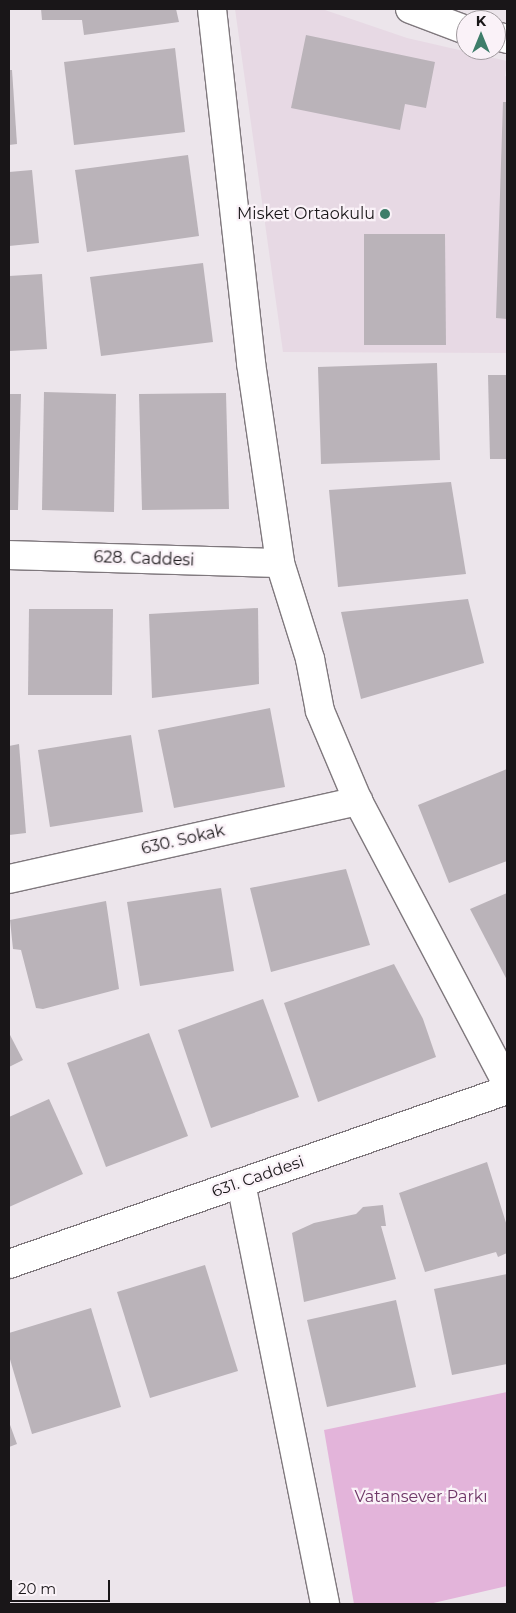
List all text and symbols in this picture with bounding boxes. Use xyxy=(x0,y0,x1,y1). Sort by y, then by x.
north arrow xyxy=(456,10,506,60)
text: K xyxy=(476,12,486,30)
place label: Misket Ortaokulu xyxy=(237,204,375,224)
marker: Misket Ortaokulu xyxy=(379,208,391,220)
street label: 628. Caddesi xyxy=(93,548,195,570)
street label: 630. Sokak xyxy=(139,821,227,859)
street label: 631. Caddesi xyxy=(209,1152,307,1202)
park label: Vatansever Parkı xyxy=(355,1487,487,1507)
scale bar xyxy=(12,1570,112,1602)
text: 20 m xyxy=(18,1579,56,1598)

